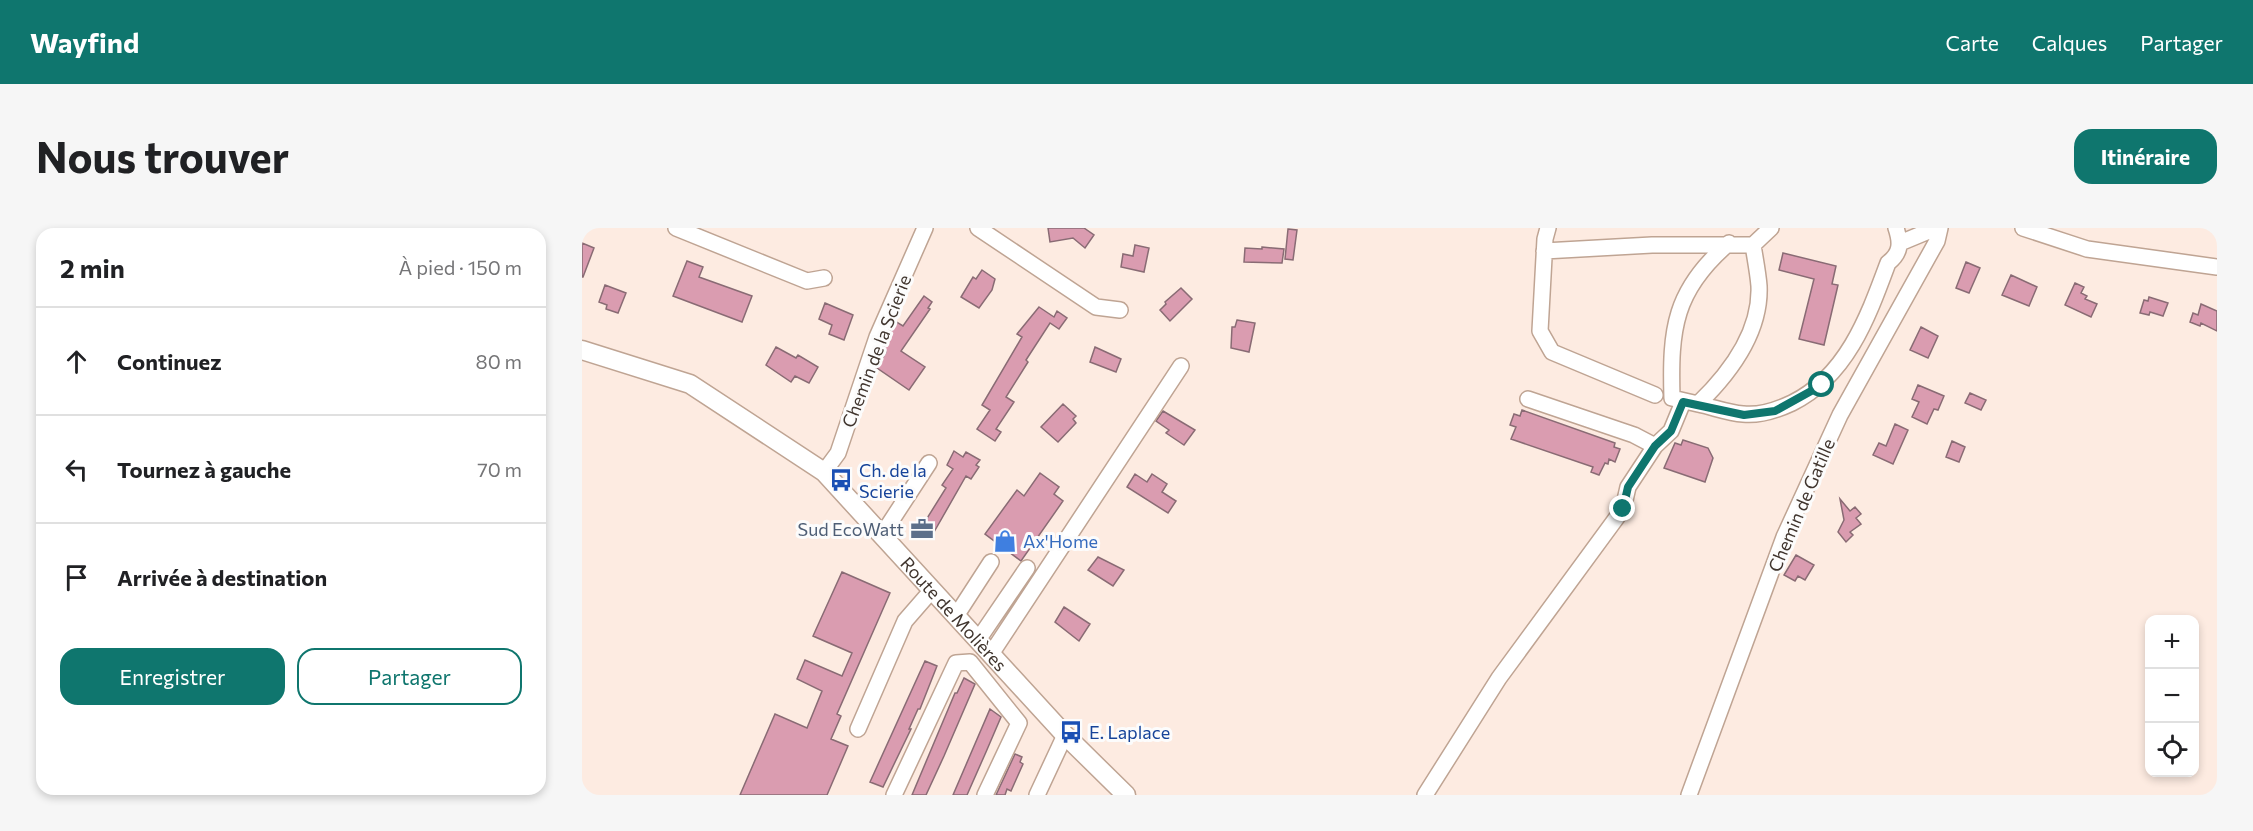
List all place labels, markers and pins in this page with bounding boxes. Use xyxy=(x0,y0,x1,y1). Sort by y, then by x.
place label: Ch. de la Scierie xyxy=(859,459,927,502)
bus stop icon: Ch. de la Scierie xyxy=(828,467,854,493)
office icon: Sud EcoWatt xyxy=(909,516,935,542)
place label: Sud EcoWatt xyxy=(798,518,904,540)
shop icon: Ax'Home xyxy=(992,528,1018,554)
place label: Ax'Home xyxy=(1023,530,1098,552)
bus stop icon: E. Laplace xyxy=(1058,719,1084,745)
place label: E. Laplace xyxy=(1089,721,1170,743)

